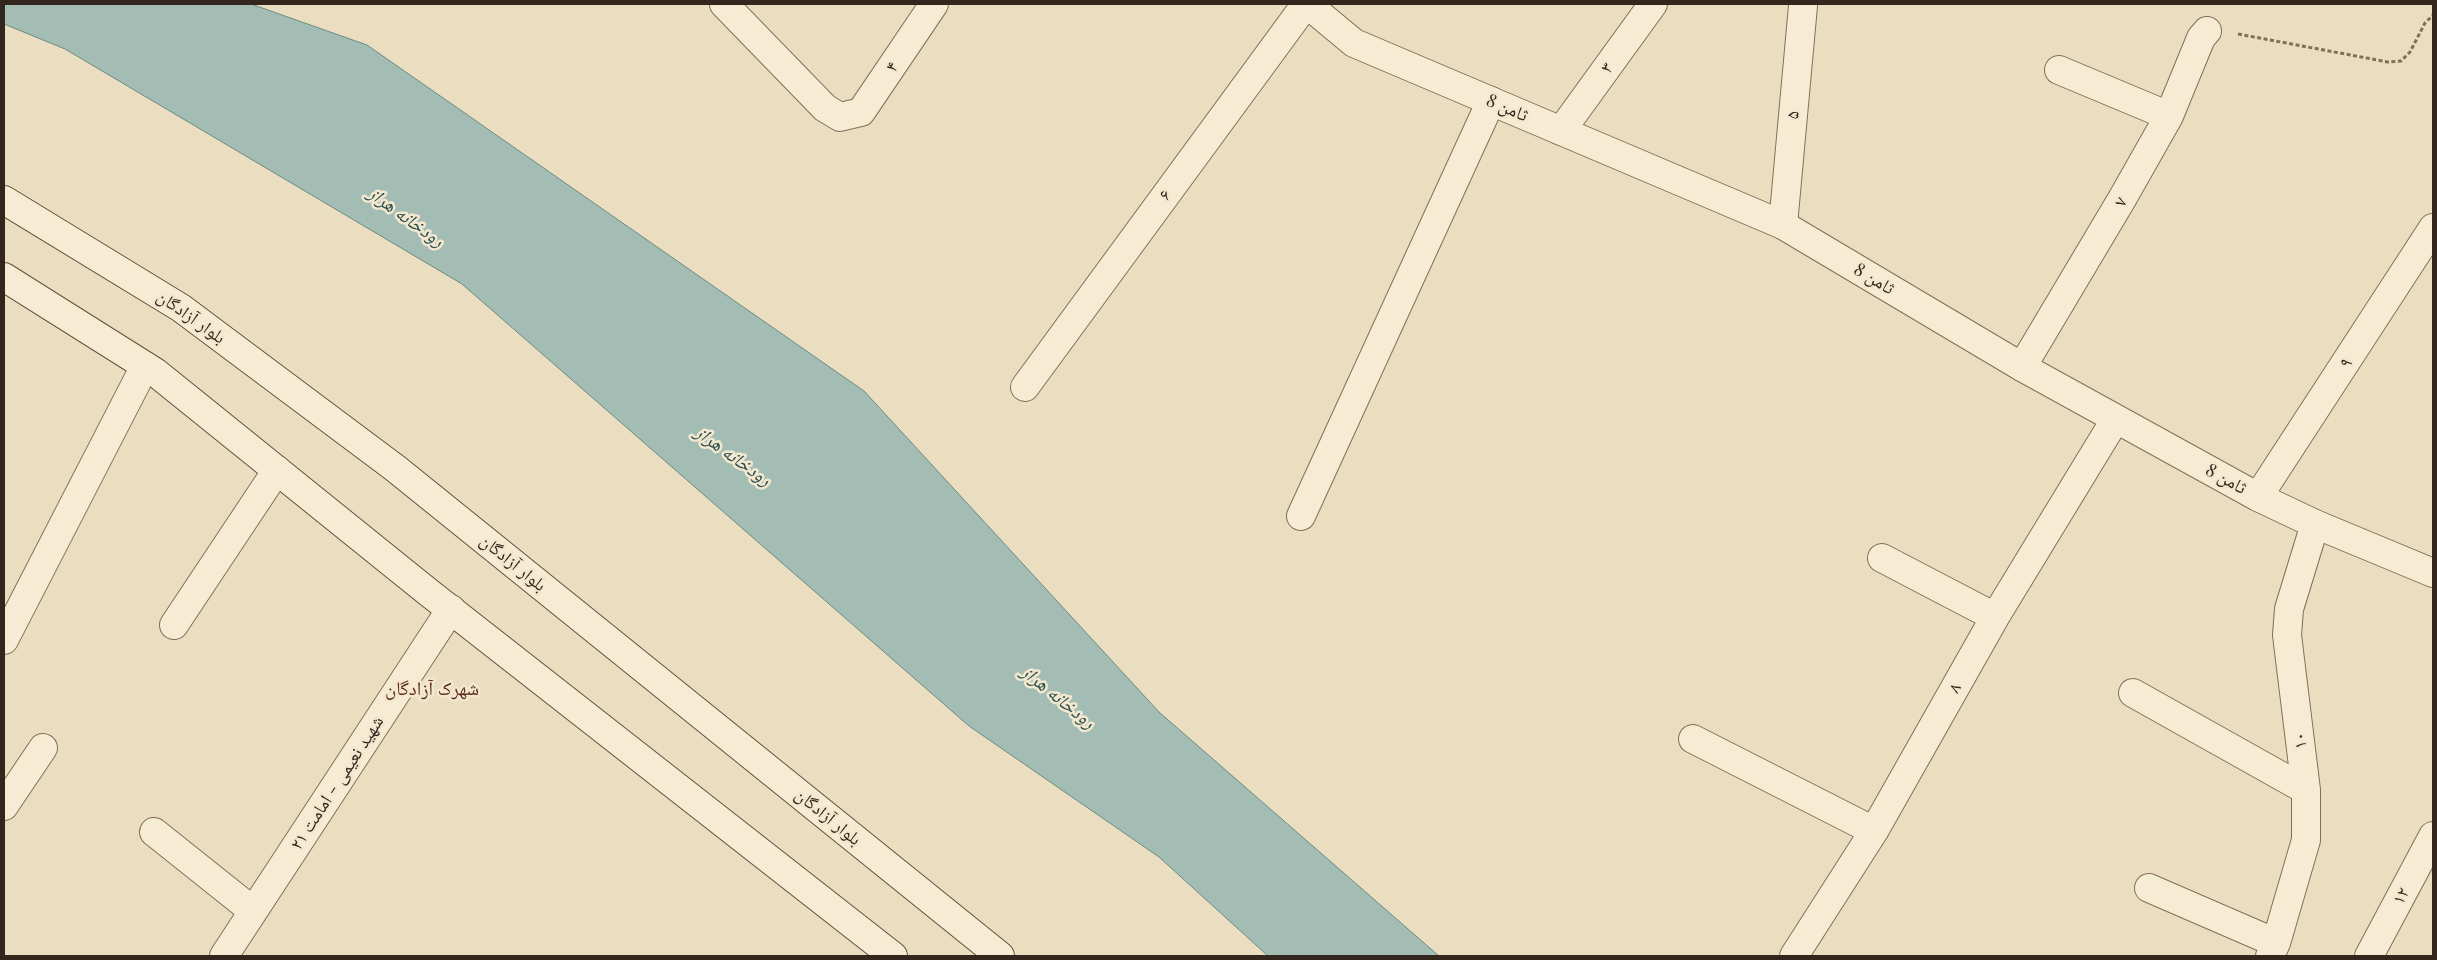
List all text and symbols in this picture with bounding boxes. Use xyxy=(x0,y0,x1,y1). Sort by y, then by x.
street label: ۴ xyxy=(881,58,903,76)
street label: ۳ xyxy=(1596,58,1618,78)
street label: ثامن 8 xyxy=(1483,90,1531,126)
street label: ۵ xyxy=(1782,110,1804,120)
water label: رودخانه هراز xyxy=(363,182,449,252)
street label: ۶ xyxy=(1154,185,1176,205)
street label: ۷ xyxy=(2110,193,2132,211)
street label: ثامن 8 xyxy=(1850,259,1898,299)
street label: بلوار آزادگان xyxy=(152,285,230,349)
street label: ۹ xyxy=(2335,354,2357,372)
water label: رودخانه هراز xyxy=(690,421,776,491)
street label: ثامن 8 xyxy=(2202,459,2250,499)
street label: بلوار آزادگان xyxy=(475,530,551,596)
water label: رودخانه هراز xyxy=(1016,660,1100,734)
district label: شهرک آزادگان xyxy=(385,678,479,700)
street label: ۸ xyxy=(1944,679,1966,697)
street label: شهید نعیمی - امامت ۲۱ xyxy=(286,712,388,854)
street label: ۱۰ xyxy=(2288,732,2312,750)
street label: بلوار آزادگان xyxy=(790,784,866,850)
street label: ۱۲ xyxy=(2388,884,2414,908)

